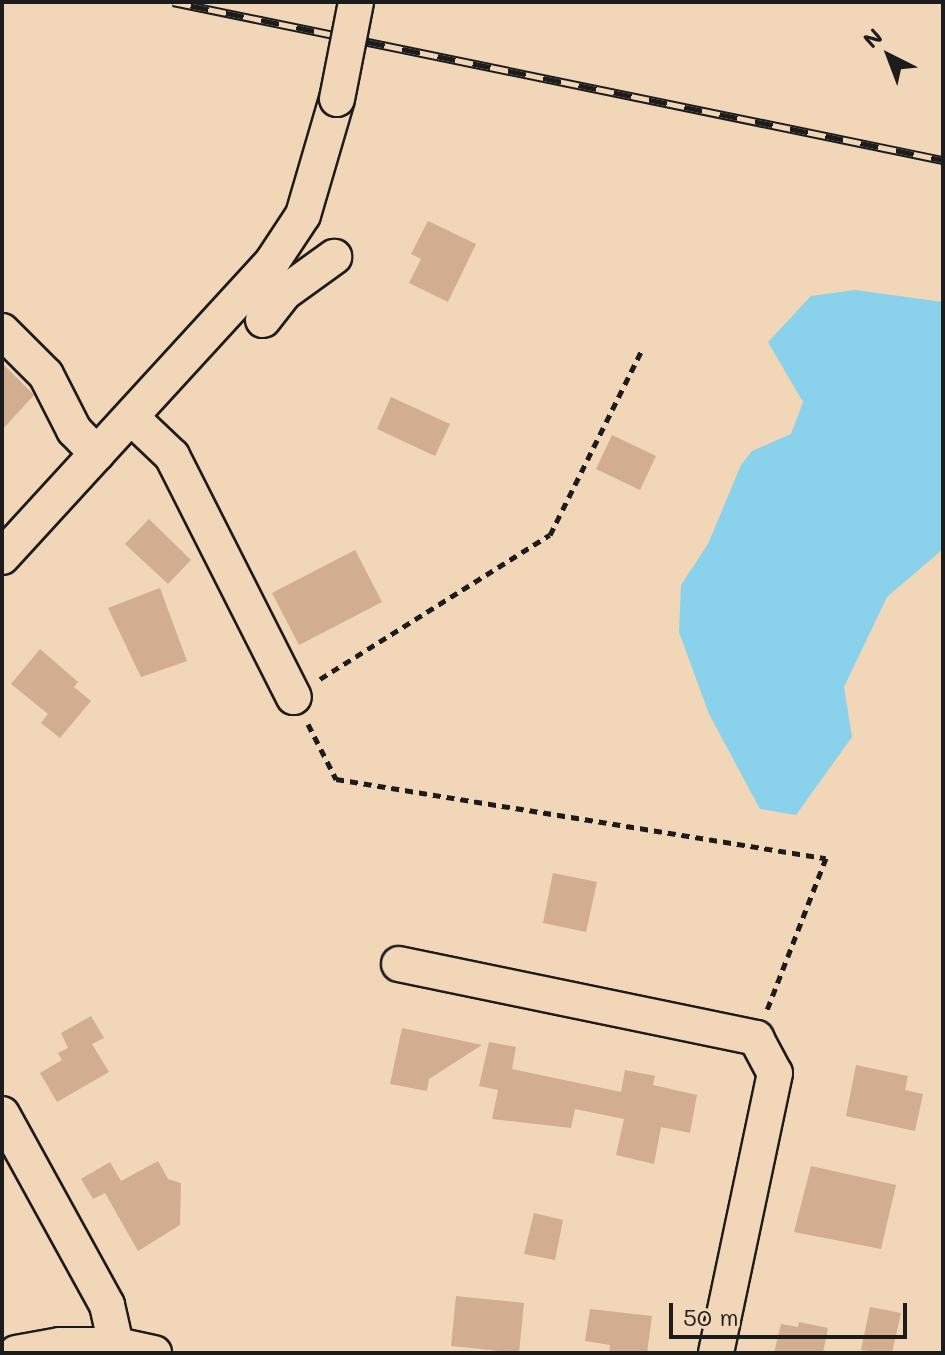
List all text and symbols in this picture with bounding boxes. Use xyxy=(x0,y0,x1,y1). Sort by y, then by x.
north arrow xyxy=(849,16,929,96)
text: N xyxy=(857,21,889,54)
scale bar xyxy=(673,1287,911,1337)
text: 50 m xyxy=(683,1301,739,1332)

